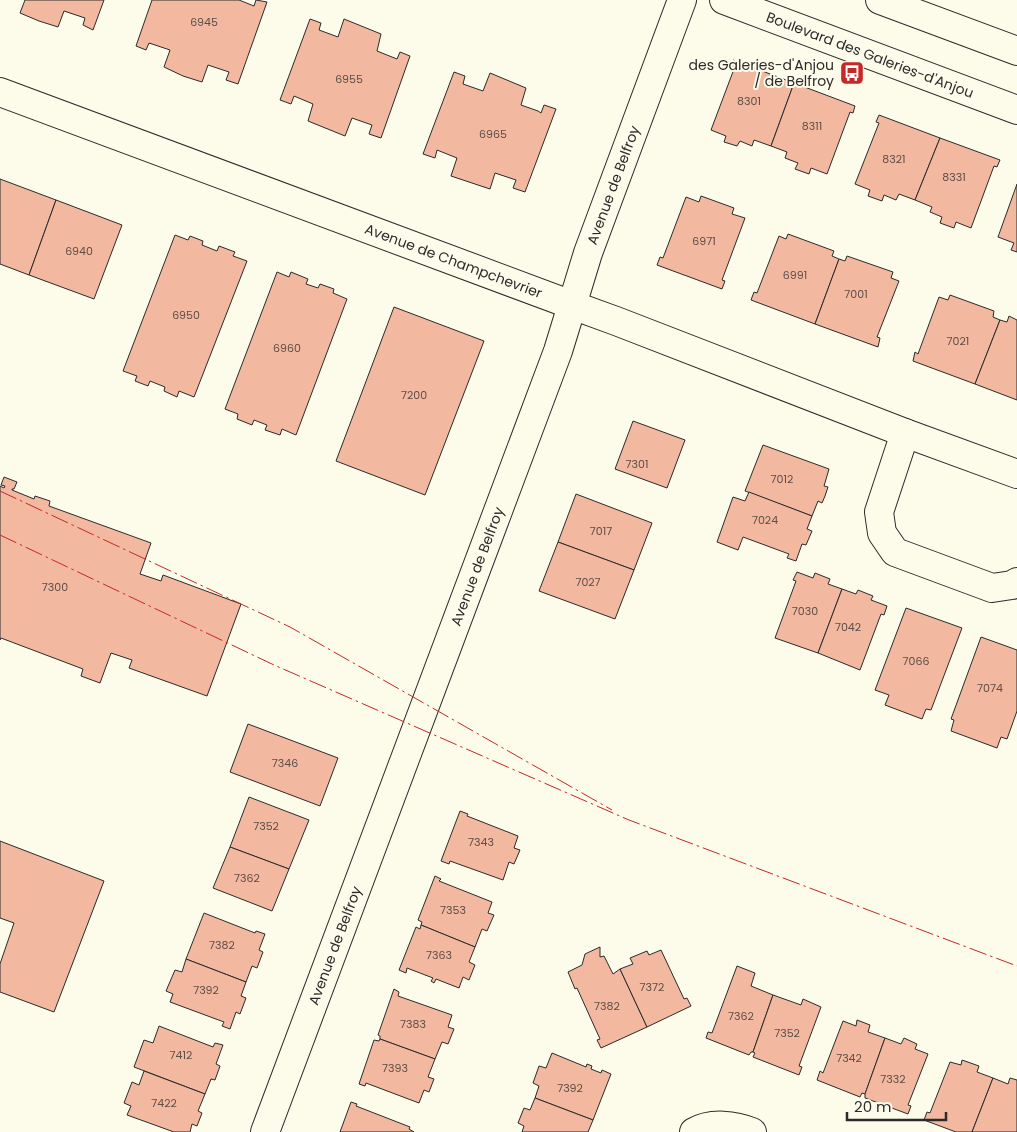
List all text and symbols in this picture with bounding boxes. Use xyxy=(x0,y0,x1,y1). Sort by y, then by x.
street label: Boulevard des Galeries-d'Anjou xyxy=(763,7,977,103)
house number: 6945 xyxy=(190,14,218,30)
place label: des Galeries-d'Anjou / de Belfroy xyxy=(688,55,834,91)
bus stop icon: des Galeries-d'Anjou / de Belfroy xyxy=(839,60,865,86)
house number: 6955 xyxy=(335,71,363,87)
house number: 8301 xyxy=(737,93,761,109)
house number: 8311 xyxy=(802,118,822,134)
street label: Avenue de Belfroy xyxy=(582,123,645,248)
house number: 6965 xyxy=(479,126,507,142)
house number: 8321 xyxy=(882,151,906,167)
house number: 8331 xyxy=(942,169,966,185)
street label: Avenue de Champchevrier xyxy=(362,219,545,303)
house number: 6971 xyxy=(692,233,716,249)
house number: 6940 xyxy=(65,243,93,259)
house number: 6991 xyxy=(783,267,807,283)
house number: 7001 xyxy=(844,286,868,302)
house number: 6950 xyxy=(172,307,200,323)
house number: 7021 xyxy=(947,333,969,349)
house number: 6960 xyxy=(273,340,301,356)
house number: 7200 xyxy=(401,387,427,403)
house number: 7301 xyxy=(626,456,648,472)
house number: 7012 xyxy=(771,471,793,487)
street label: Avenue de Belfroy xyxy=(446,504,509,629)
house number: 7024 xyxy=(752,512,778,528)
house number: 7017 xyxy=(590,523,612,539)
house number: 7027 xyxy=(575,574,601,590)
house number: 7300 xyxy=(42,579,68,595)
house number: 7030 xyxy=(792,603,818,619)
house number: 7042 xyxy=(835,619,861,635)
house number: 7066 xyxy=(903,653,929,669)
house number: 7074 xyxy=(977,680,1003,696)
house number: 7346 xyxy=(272,755,298,771)
house number: 7352 xyxy=(253,818,279,834)
house number: 7343 xyxy=(468,834,494,850)
house number: 7362 xyxy=(234,870,260,886)
street label: Avenue de Belfroy xyxy=(303,883,366,1008)
house number: 7353 xyxy=(440,902,466,918)
house number: 7382 xyxy=(209,937,235,953)
house number: 7363 xyxy=(426,947,452,963)
house number: 7372 xyxy=(640,979,664,995)
house number: 7392 xyxy=(193,982,219,998)
house number: 7382 xyxy=(594,998,620,1014)
house number: 7362 xyxy=(728,1008,754,1024)
house number: 7383 xyxy=(400,1016,426,1032)
house number: 7352 xyxy=(774,1025,800,1041)
house number: 7412 xyxy=(170,1047,192,1063)
house number: 7342 xyxy=(836,1050,862,1066)
house number: 7393 xyxy=(382,1060,408,1076)
house number: 7332 xyxy=(880,1071,906,1087)
house number: 7392 xyxy=(557,1080,583,1096)
scale bar xyxy=(847,1090,946,1122)
house number: 7422 xyxy=(151,1095,177,1111)
text: 20 m xyxy=(854,1096,892,1117)

